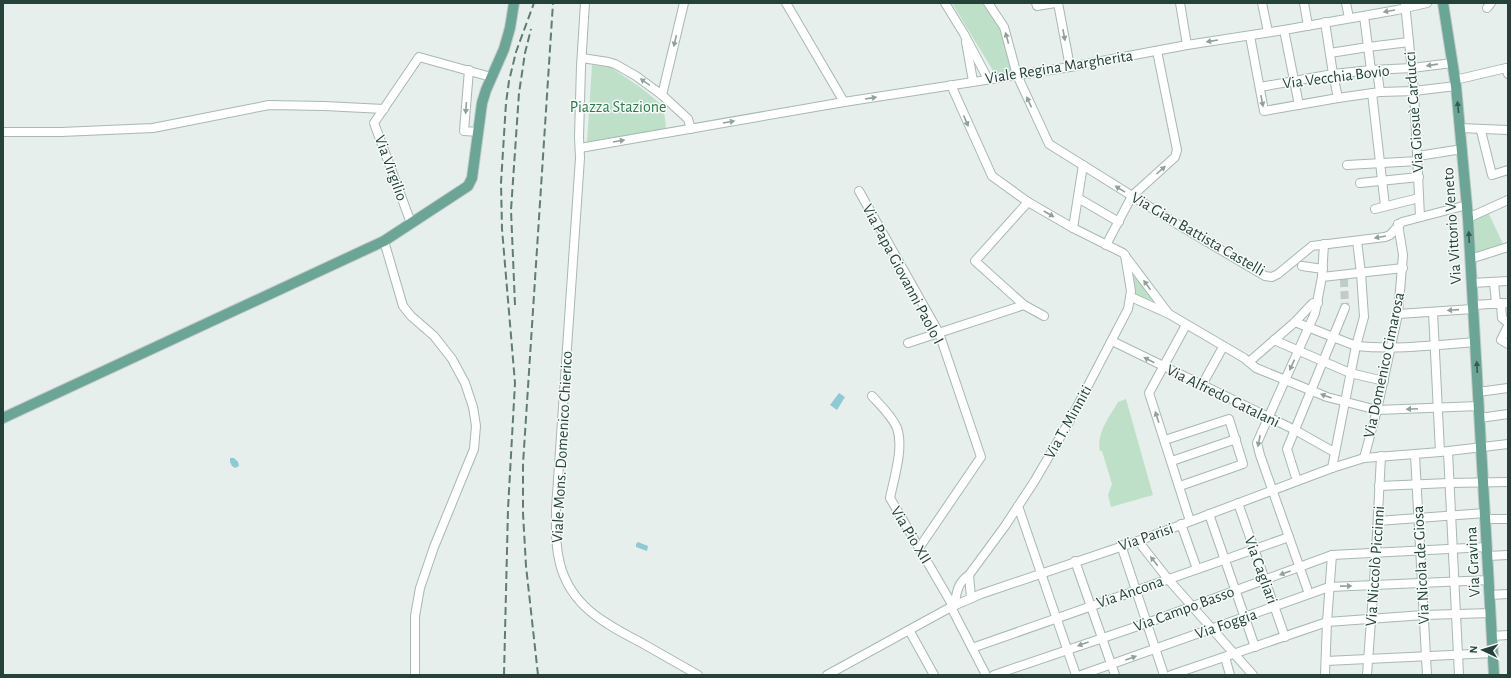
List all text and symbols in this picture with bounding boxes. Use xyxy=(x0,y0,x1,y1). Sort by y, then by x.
one-way arrow xyxy=(1383,8,1395,14)
one-way arrow xyxy=(1061,29,1067,41)
one-way arrow xyxy=(1003,31,1009,44)
one-way arrow xyxy=(671,35,677,47)
one-way arrow xyxy=(1206,38,1218,44)
street label: Viale Regina Margherita xyxy=(984,47,1134,87)
street label: Via Giosuè Carducci xyxy=(1402,51,1426,173)
street label: Via Vecchia Bovio xyxy=(1282,62,1391,92)
one-way arrow xyxy=(1426,62,1438,69)
one-way arrow xyxy=(640,78,651,86)
one-way arrow xyxy=(865,94,877,100)
one-way arrow xyxy=(1260,95,1266,108)
one-way arrow xyxy=(1026,97,1032,108)
park label: Piazza Stazione xyxy=(570,99,666,115)
one-way arrow xyxy=(1455,101,1461,113)
one-way arrow xyxy=(462,102,469,114)
one-way arrow xyxy=(964,115,970,127)
one-way arrow xyxy=(723,119,735,125)
street label: Via Virgilio xyxy=(372,133,410,203)
one-way arrow xyxy=(612,138,625,144)
one-way arrow xyxy=(1156,165,1166,175)
street label: Via Vittorio Veneto xyxy=(1440,167,1464,285)
one-way arrow xyxy=(1114,185,1126,192)
street label: Via Gian Battista Castelli xyxy=(1128,189,1268,279)
street label: Via Papa Giovanni Paolo I xyxy=(859,201,947,347)
one-way arrow xyxy=(1043,211,1055,218)
one-way arrow xyxy=(1466,231,1473,243)
one-way arrow xyxy=(1374,235,1386,241)
one-way arrow xyxy=(1143,279,1151,290)
street label: Via Domenico Cimarosa xyxy=(1361,291,1407,439)
one-way arrow xyxy=(1447,307,1459,314)
street label: Viale Mons. Domenico Chierico xyxy=(549,350,575,543)
one-way arrow xyxy=(1143,357,1155,363)
one-way arrow xyxy=(1289,359,1295,370)
one-way arrow xyxy=(1474,360,1480,373)
street label: Via Alfredo Catalani xyxy=(1164,362,1282,430)
street label: Via T. Minniti xyxy=(1041,383,1095,461)
one-way arrow xyxy=(1319,393,1331,399)
one-way arrow xyxy=(1405,406,1418,412)
one-way arrow xyxy=(1154,410,1160,422)
one-way arrow xyxy=(1256,435,1262,447)
street label: Via Pio XII xyxy=(888,504,934,566)
street label: Via Niccolò Piccinni xyxy=(1363,505,1387,627)
street label: Via Nicola de Giosa xyxy=(1410,505,1432,625)
street label: Via Parisi xyxy=(1116,520,1176,554)
street label: Via Gravina xyxy=(1463,526,1483,598)
street label: Via Cagliari xyxy=(1241,534,1281,606)
one-way arrow xyxy=(1150,555,1158,566)
one-way arrow xyxy=(1278,570,1290,576)
street label: Via Ancona xyxy=(1094,573,1166,611)
street label: Via Campo Basso xyxy=(1132,583,1236,635)
one-way arrow xyxy=(1340,583,1352,590)
street label: Via Foggia xyxy=(1193,606,1259,642)
north arrow xyxy=(1463,630,1503,670)
one-way arrow xyxy=(1076,642,1088,648)
text: N xyxy=(1468,645,1479,654)
one-way arrow xyxy=(1125,654,1137,660)

